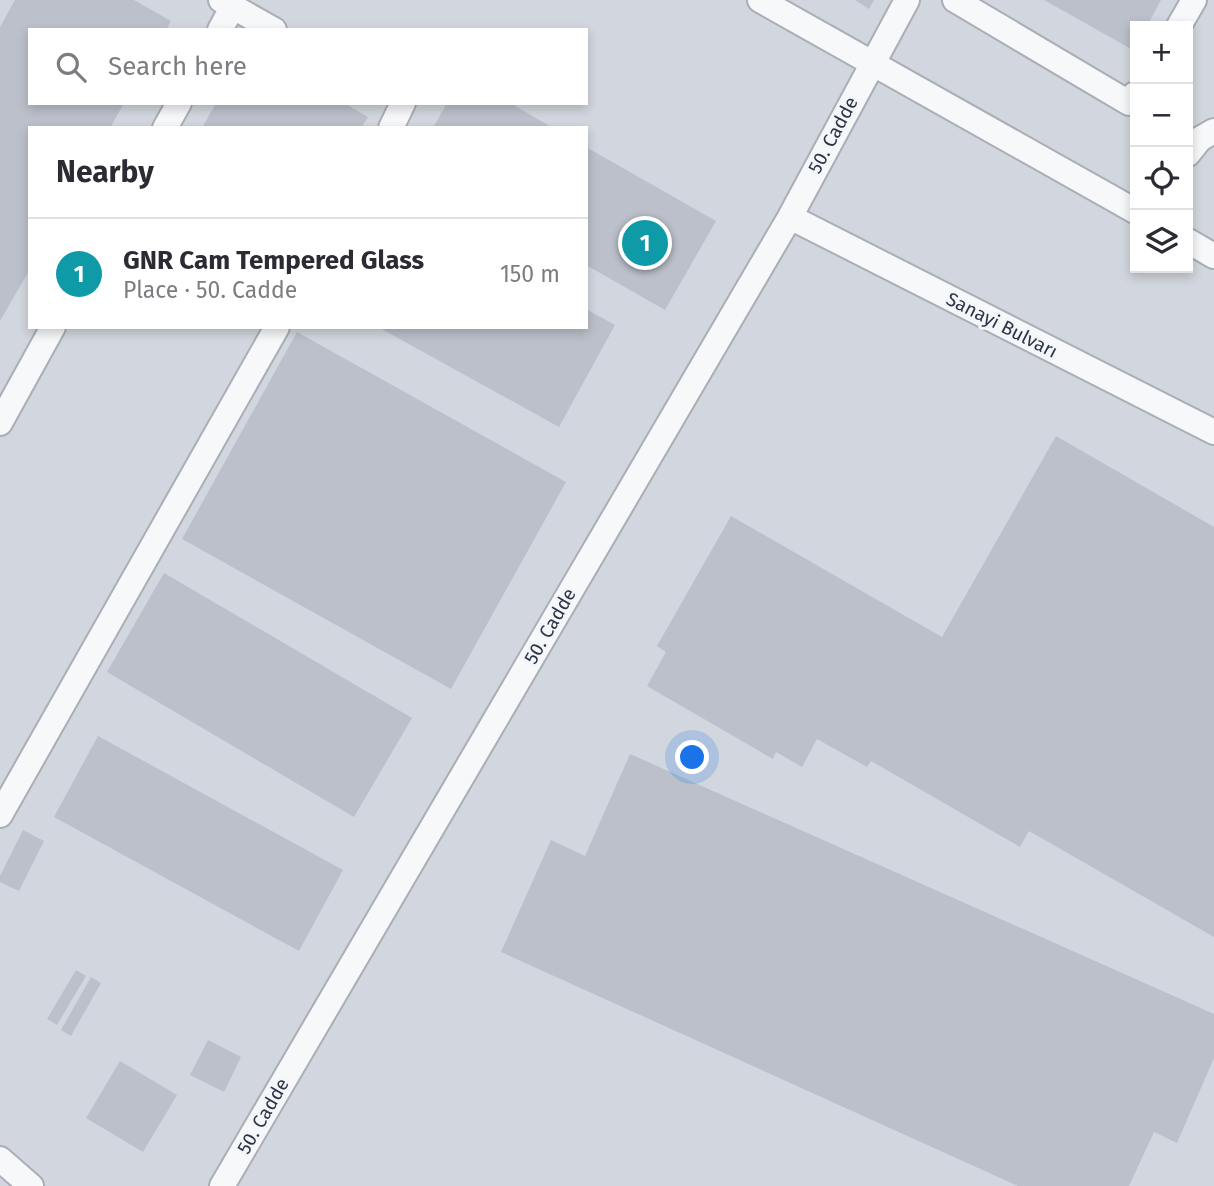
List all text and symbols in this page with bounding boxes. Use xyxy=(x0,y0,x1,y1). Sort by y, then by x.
map controls xyxy=(1130,21,1193,273)
button: + xyxy=(1130,21,1193,84)
search box xyxy=(28,28,588,105)
icon: search xyxy=(52,48,90,86)
text: Search here xyxy=(108,51,247,82)
button: − xyxy=(1130,84,1193,147)
street label: 50. Cadde xyxy=(803,93,863,177)
button: locate xyxy=(1130,147,1193,210)
text: Nearby xyxy=(56,154,154,190)
button: layers xyxy=(1130,210,1193,273)
pin: 1 xyxy=(622,217,668,269)
text: GNR Cam Tempered Glass xyxy=(123,245,424,276)
text: 1 xyxy=(74,260,84,288)
text: 150 m xyxy=(500,260,560,288)
text: Place · 50. Cadde xyxy=(123,276,297,304)
street label: Sanayi Bulvarı xyxy=(943,287,1061,363)
street label: 50. Cadde xyxy=(519,584,581,668)
your location xyxy=(675,740,709,774)
street label: 50. Cadde xyxy=(232,1074,294,1158)

